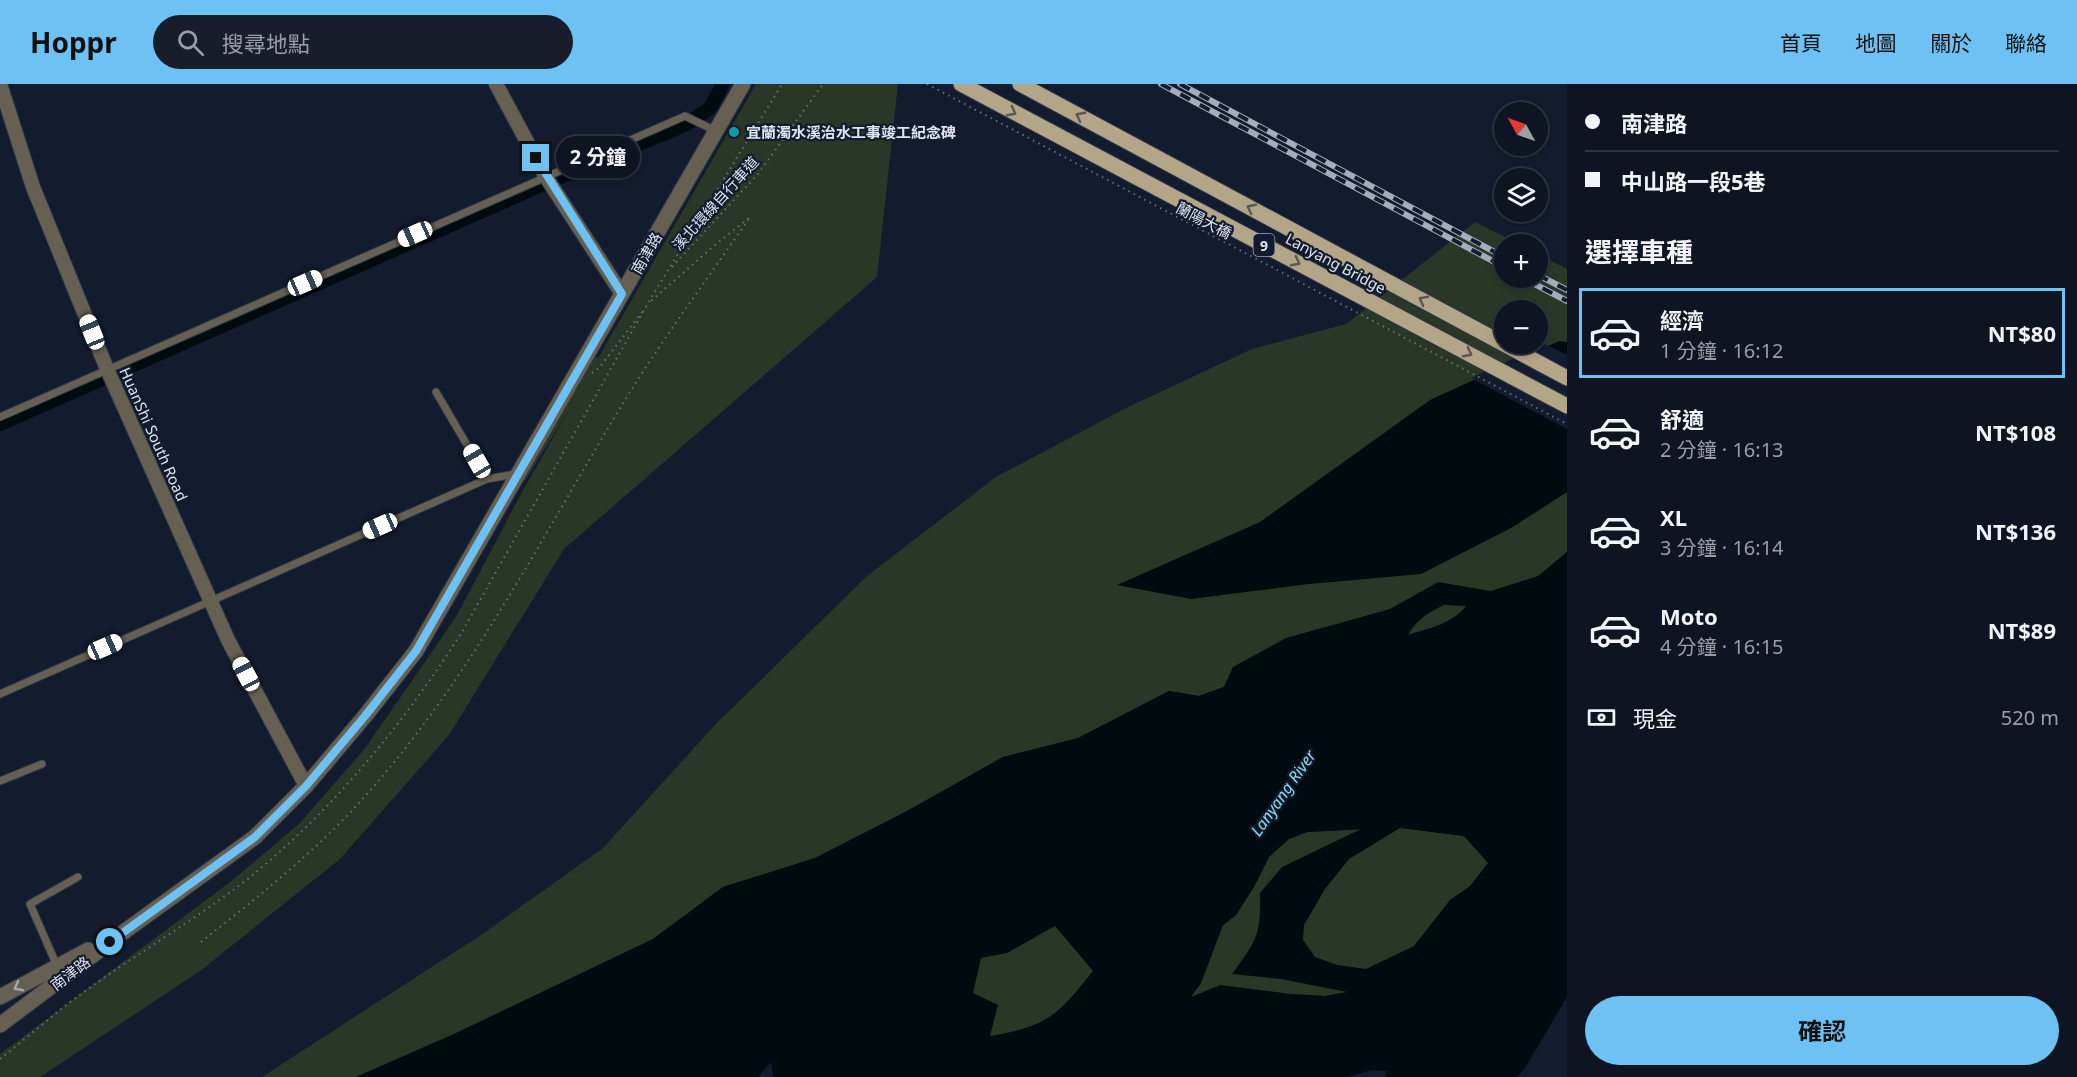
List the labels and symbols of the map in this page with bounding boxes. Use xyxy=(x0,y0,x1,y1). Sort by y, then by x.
north arrow xyxy=(1494,102,1548,156)
one-way arrow xyxy=(1006,105,1017,116)
one-way arrow xyxy=(1075,112,1086,123)
place label: 宜蘭濁水溪治水工事竣工紀念碑 xyxy=(746,122,956,142)
marker: 宜蘭濁水溪治水工事竣工紀念碑 xyxy=(727,125,741,139)
callout: 2 分鐘 xyxy=(557,137,641,179)
route end xyxy=(522,144,549,171)
street label: 溪北環線自行車道 xyxy=(667,152,763,254)
street label: 蘭陽大橋 xyxy=(1173,197,1235,243)
one-way arrow xyxy=(1247,204,1258,215)
car xyxy=(395,218,435,250)
street label: Lanyang Bridge xyxy=(1282,228,1390,298)
street label: 南津路 xyxy=(626,229,666,277)
road number: 9 xyxy=(1254,234,1274,256)
one-way arrow xyxy=(1290,255,1300,266)
car xyxy=(285,267,325,299)
one-way arrow xyxy=(1419,296,1429,307)
car xyxy=(77,312,107,352)
one-way arrow xyxy=(1462,346,1473,357)
street label: HuanShi South Road xyxy=(115,364,193,504)
car xyxy=(460,441,494,481)
car xyxy=(360,510,400,542)
car xyxy=(85,631,125,663)
car xyxy=(230,654,262,694)
water label: Lanyang River xyxy=(1245,745,1321,840)
route start xyxy=(96,928,123,955)
street label: 南津路 xyxy=(46,951,94,995)
one-way arrow xyxy=(14,980,24,991)

